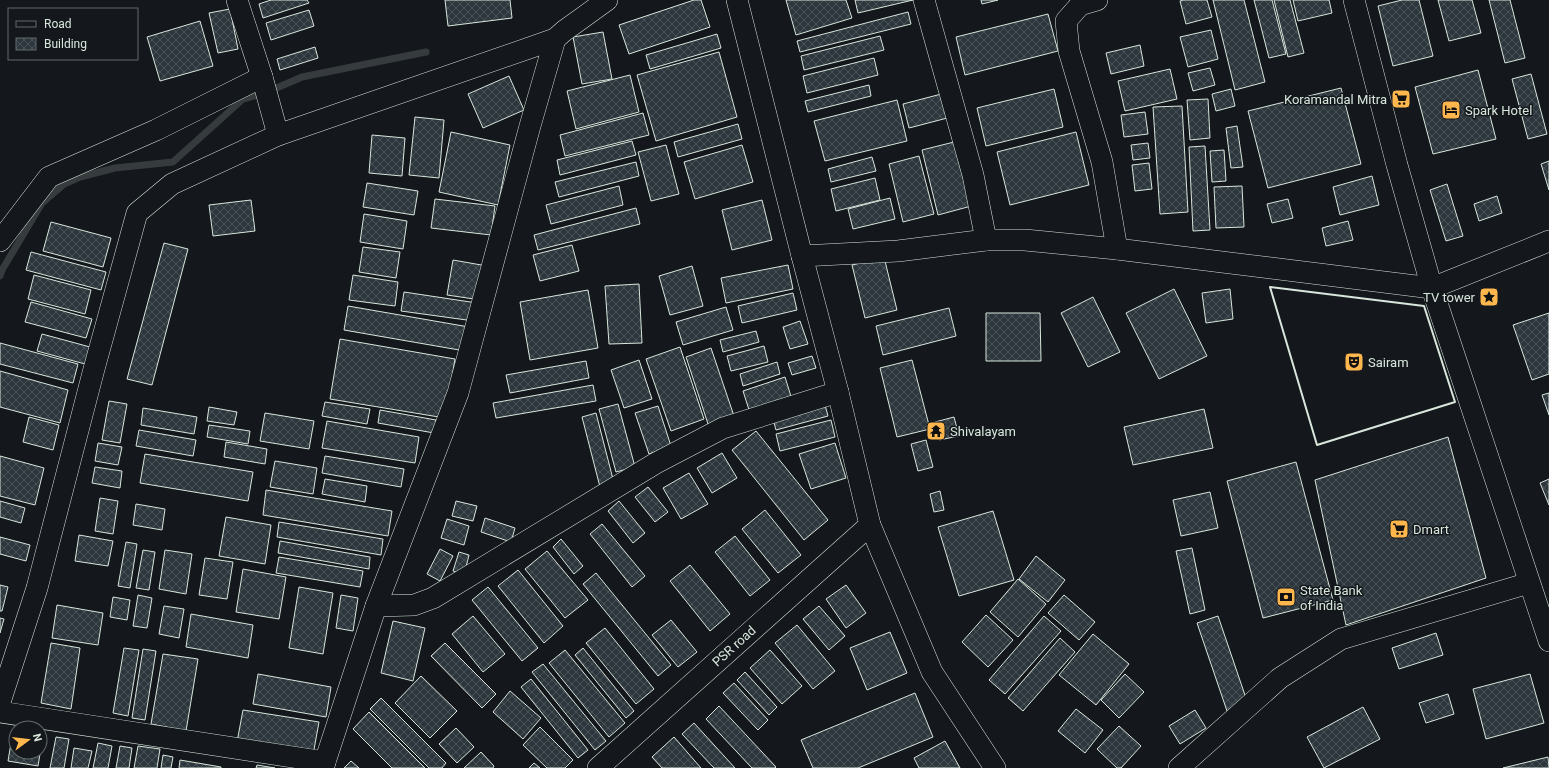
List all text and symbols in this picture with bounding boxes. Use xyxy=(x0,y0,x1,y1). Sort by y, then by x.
legend xyxy=(8,8,138,60)
text: Road xyxy=(44,17,72,31)
text: Building xyxy=(44,37,87,51)
supermarket icon: Koramandal Mitra xyxy=(1390,88,1412,110)
place label: Koramandal Mitra xyxy=(1284,92,1387,107)
hotel icon: Spark Hotel xyxy=(1440,99,1462,121)
place label: Spark Hotel xyxy=(1465,103,1532,118)
place icon: TV tower xyxy=(1478,286,1500,308)
place label: TV tower xyxy=(1423,290,1476,305)
theatre icon: Sairam xyxy=(1343,351,1365,373)
place label: Sairam xyxy=(1368,355,1409,370)
temple icon: Shivalayam xyxy=(925,420,947,442)
place label: Shivalayam xyxy=(950,424,1016,439)
supermarket icon: Dmart xyxy=(1388,518,1410,540)
place label: Dmart xyxy=(1413,522,1449,537)
place label: State Bank of India xyxy=(1300,583,1363,613)
bank icon: State Bank of India xyxy=(1275,586,1297,608)
street label: PSR road xyxy=(709,623,759,669)
north arrow xyxy=(8,720,48,760)
text: N xyxy=(30,732,45,743)

